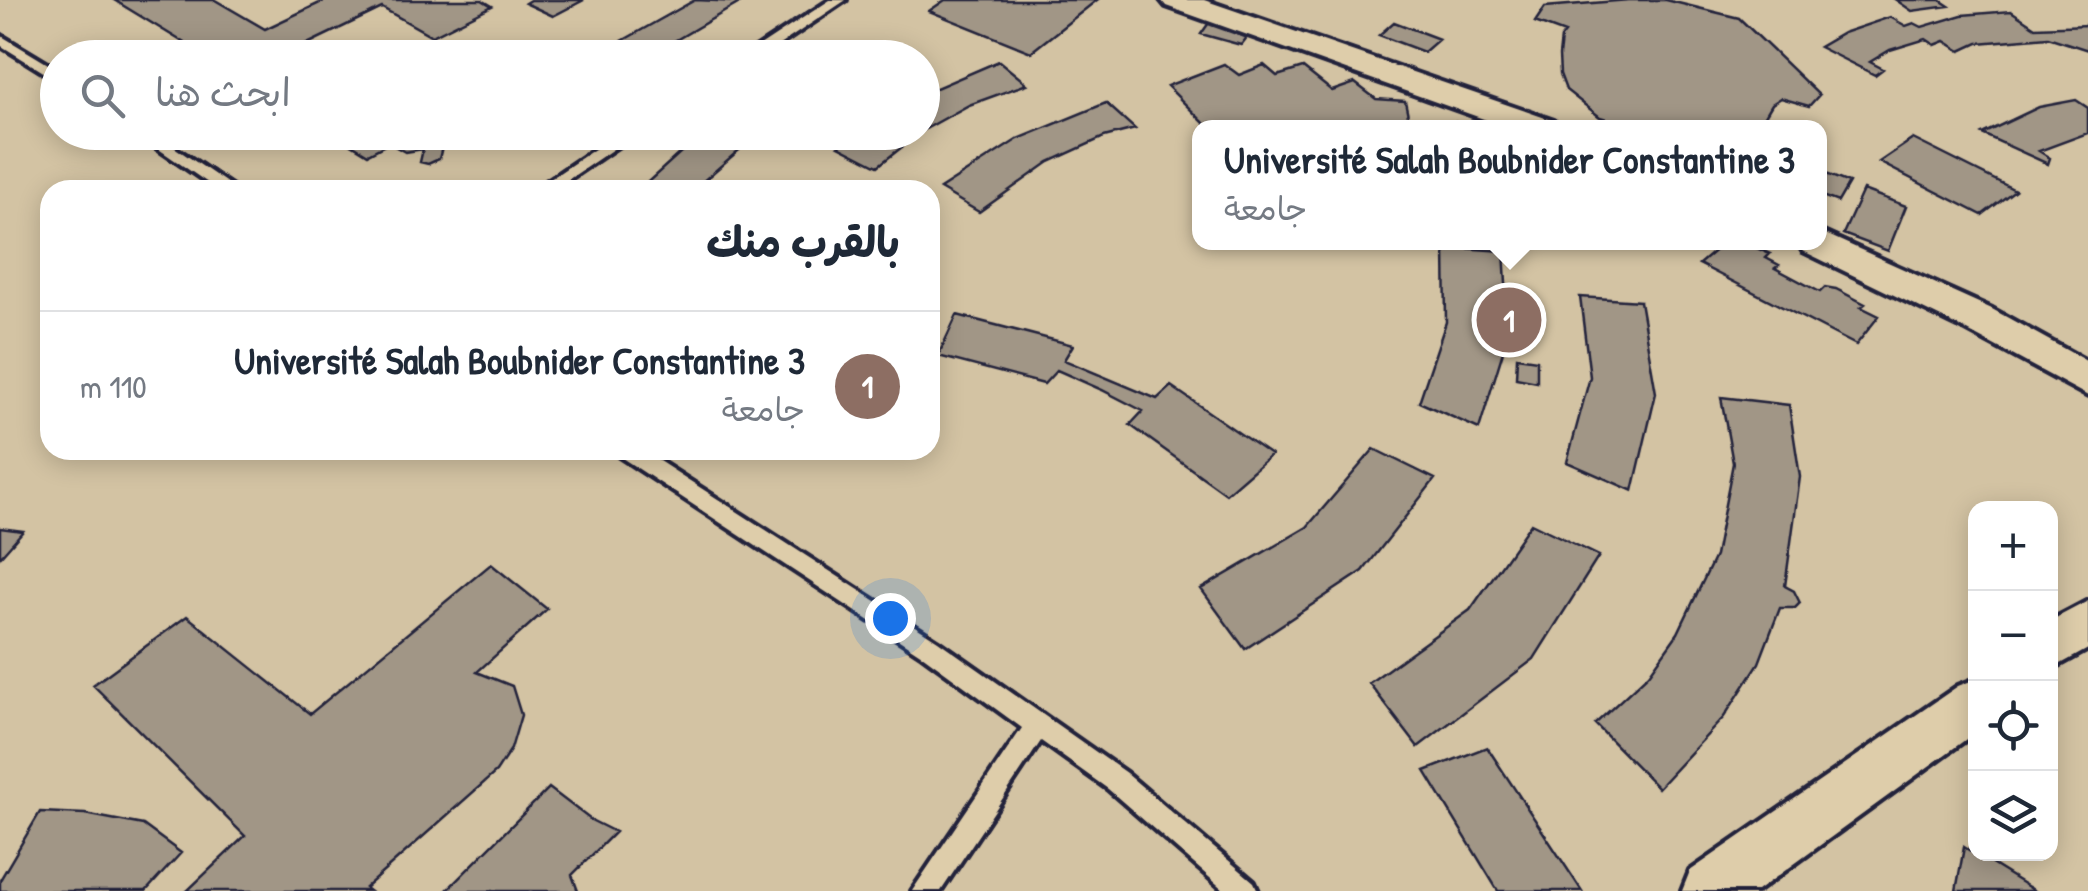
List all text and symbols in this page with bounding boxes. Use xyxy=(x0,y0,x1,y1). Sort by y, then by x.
search box xyxy=(40,40,940,150)
text: ابحث هنا xyxy=(155,66,291,118)
icon: search xyxy=(75,68,130,123)
popup xyxy=(1192,120,1827,250)
text: Université Salah Boubnider Constantine 3 xyxy=(1224,133,1795,185)
text: جامعة xyxy=(1224,187,1307,230)
text: بالقرب منك xyxy=(706,213,900,270)
pin: 1 xyxy=(1476,282,1542,358)
text: Université Salah Boubnider Constantine 3 xyxy=(234,334,805,386)
text: 110 m xyxy=(80,365,147,408)
text: 1 xyxy=(862,365,873,408)
text: جامعة xyxy=(722,388,805,431)
map controls xyxy=(1968,501,2058,861)
button: + xyxy=(1968,501,2058,591)
button: − xyxy=(1968,591,2058,681)
your location xyxy=(865,593,916,644)
button: locate xyxy=(1968,681,2058,771)
button: layers xyxy=(1968,771,2058,861)

